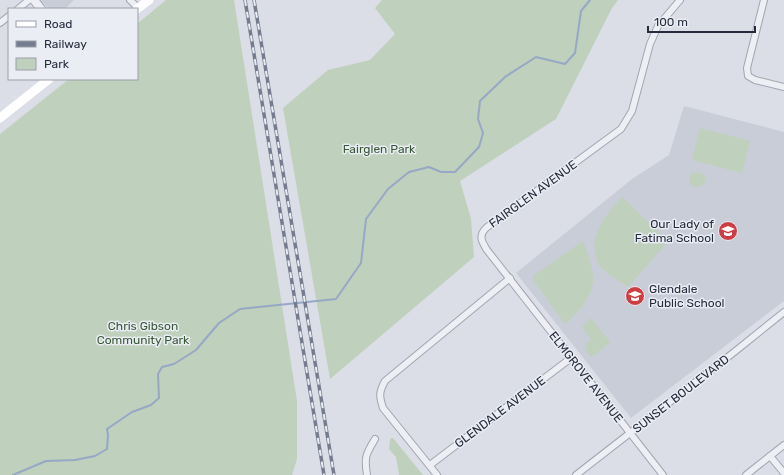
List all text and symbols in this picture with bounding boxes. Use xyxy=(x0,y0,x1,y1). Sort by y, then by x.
legend xyxy=(8,8,138,80)
scale bar xyxy=(648,8,755,34)
text: 100 m xyxy=(654,15,688,29)
text: Road xyxy=(44,17,72,31)
text: Railway xyxy=(44,37,87,51)
text: Park xyxy=(44,57,70,71)
park label: Fairglen Park xyxy=(343,142,416,156)
street label: FAIRGLEN AVENUE xyxy=(486,157,580,231)
place label: Our Lady of Fatima School xyxy=(635,217,714,245)
school or university icon: Our Lady of Fatima School xyxy=(717,220,739,242)
place label: Glendale Public School xyxy=(649,282,725,310)
school or university icon: Glendale Public School xyxy=(624,285,646,307)
park label: Chris Gibson Community Park xyxy=(97,319,190,347)
street label: ELMGROVE AVENUE xyxy=(546,329,626,425)
street label: SUNSET BOULEVARD xyxy=(630,352,732,436)
street label: GLENDALE AVENUE xyxy=(452,373,548,451)

